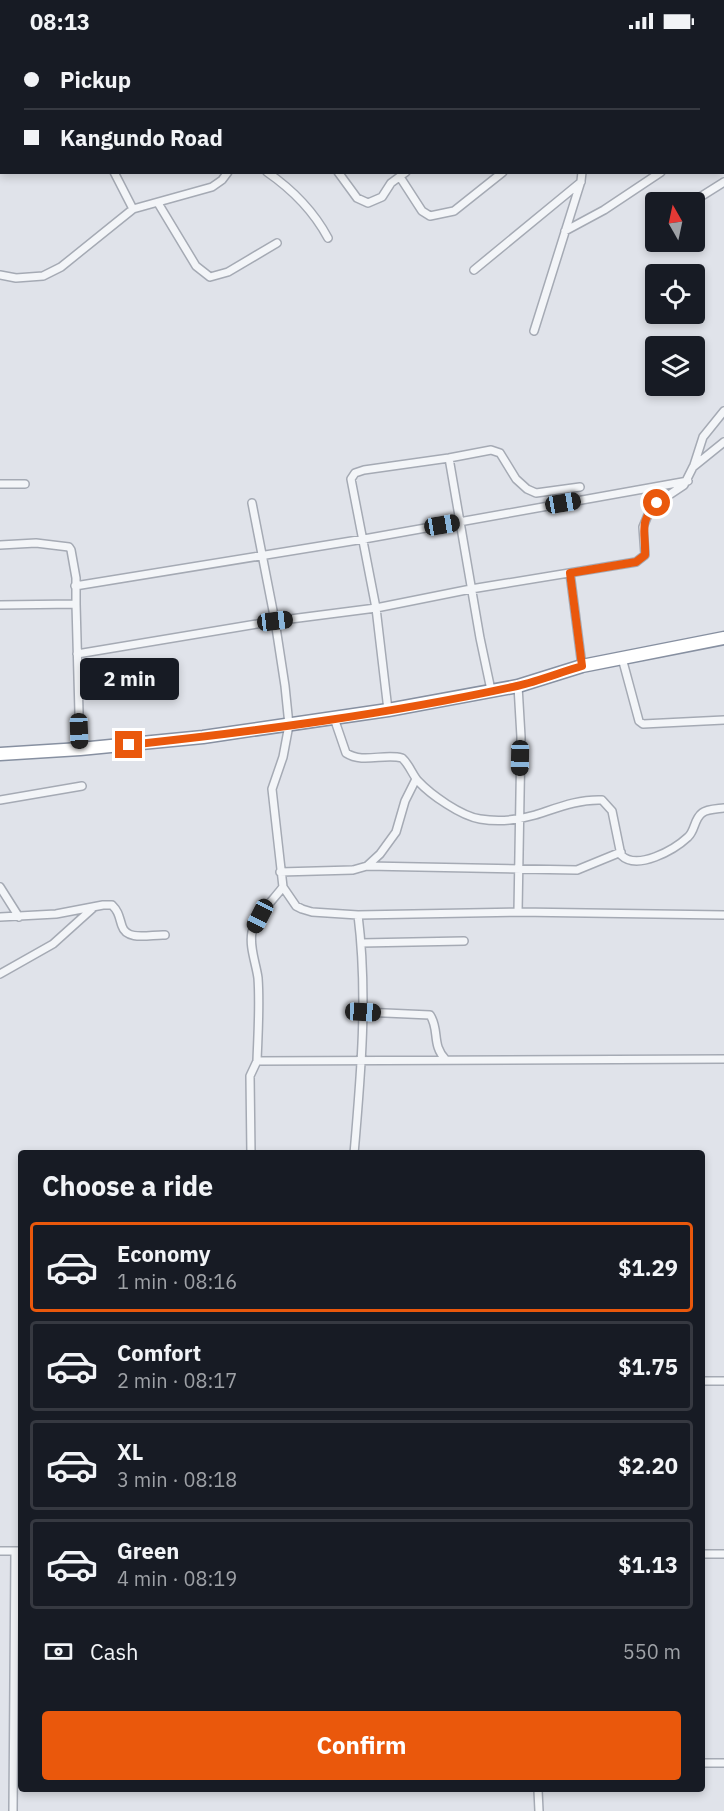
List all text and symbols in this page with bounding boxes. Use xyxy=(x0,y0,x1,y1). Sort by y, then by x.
text: 08:13 xyxy=(30,7,90,36)
text: Pickup xyxy=(60,65,131,94)
text: Kangundo Road xyxy=(60,123,223,152)
north arrow xyxy=(645,192,705,252)
map controls xyxy=(645,192,705,396)
button: locate xyxy=(645,264,705,324)
button: layers xyxy=(645,336,705,396)
route start xyxy=(643,489,670,516)
car xyxy=(544,491,582,515)
car xyxy=(423,513,461,537)
car xyxy=(256,610,294,632)
callout: 2 min xyxy=(80,658,178,700)
text: 2 min xyxy=(103,665,156,692)
car xyxy=(69,713,89,749)
route end xyxy=(115,731,142,758)
car xyxy=(511,740,529,776)
car xyxy=(244,896,276,936)
car xyxy=(345,1002,381,1022)
text: Choose a ride xyxy=(42,1168,213,1203)
text: Economy xyxy=(117,1239,211,1268)
icon: car xyxy=(45,1240,99,1294)
text: $1.29 xyxy=(618,1253,678,1282)
text: 1 min · 08:16 xyxy=(117,1268,237,1295)
text: Comfort xyxy=(117,1338,201,1367)
icon: car xyxy=(45,1339,99,1393)
text: $1.75 xyxy=(618,1352,678,1381)
text: 2 min · 08:17 xyxy=(117,1367,237,1394)
text: XL xyxy=(117,1437,143,1466)
icon: car xyxy=(45,1438,99,1492)
text: $2.20 xyxy=(618,1451,678,1480)
text: 3 min · 08:18 xyxy=(117,1466,237,1493)
text: Green xyxy=(117,1536,179,1565)
icon: car xyxy=(45,1537,99,1591)
text: $1.13 xyxy=(618,1550,678,1579)
text: 4 min · 08:19 xyxy=(117,1565,237,1592)
icon: cash xyxy=(42,1635,75,1668)
text: Cash xyxy=(90,1637,139,1666)
text: 550 m xyxy=(623,1638,681,1665)
button: Confirm xyxy=(42,1711,681,1780)

